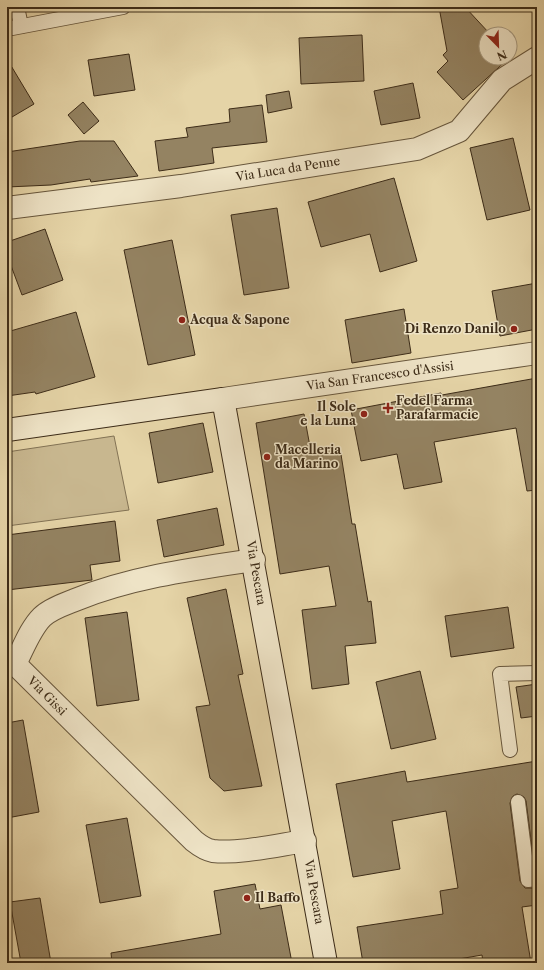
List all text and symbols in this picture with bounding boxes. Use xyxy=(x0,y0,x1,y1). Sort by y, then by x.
north arrow xyxy=(478,26,518,66)
text: N xyxy=(494,47,509,64)
street label: Via Luca da Penne xyxy=(234,153,341,184)
place label: Acqua & Sapone xyxy=(189,312,290,327)
marker: Acqua & Sapone xyxy=(177,315,187,325)
place label: Di Renzo Danilo xyxy=(405,321,506,336)
marker: Di Renzo Danilo xyxy=(509,324,519,334)
street label: Via San Francesco d'Assisi xyxy=(304,358,455,393)
place label: Fedel Farma Parafarmacie xyxy=(396,393,478,422)
place label: Il Sole e la Luna xyxy=(300,399,357,428)
marker: Fedel Farma Parafarmacie xyxy=(383,403,393,413)
marker: Il Sole e la Luna xyxy=(359,409,369,419)
place label: Macelleria da Marino xyxy=(275,442,342,471)
marker: Macelleria da Marino xyxy=(262,452,272,462)
street label: Via Pescara xyxy=(243,539,270,607)
street label: Via Gissi xyxy=(24,672,70,719)
street label: Via Pescara xyxy=(301,858,328,926)
place label: Il Baffo xyxy=(255,890,301,905)
marker: Il Baffo xyxy=(242,893,252,903)

